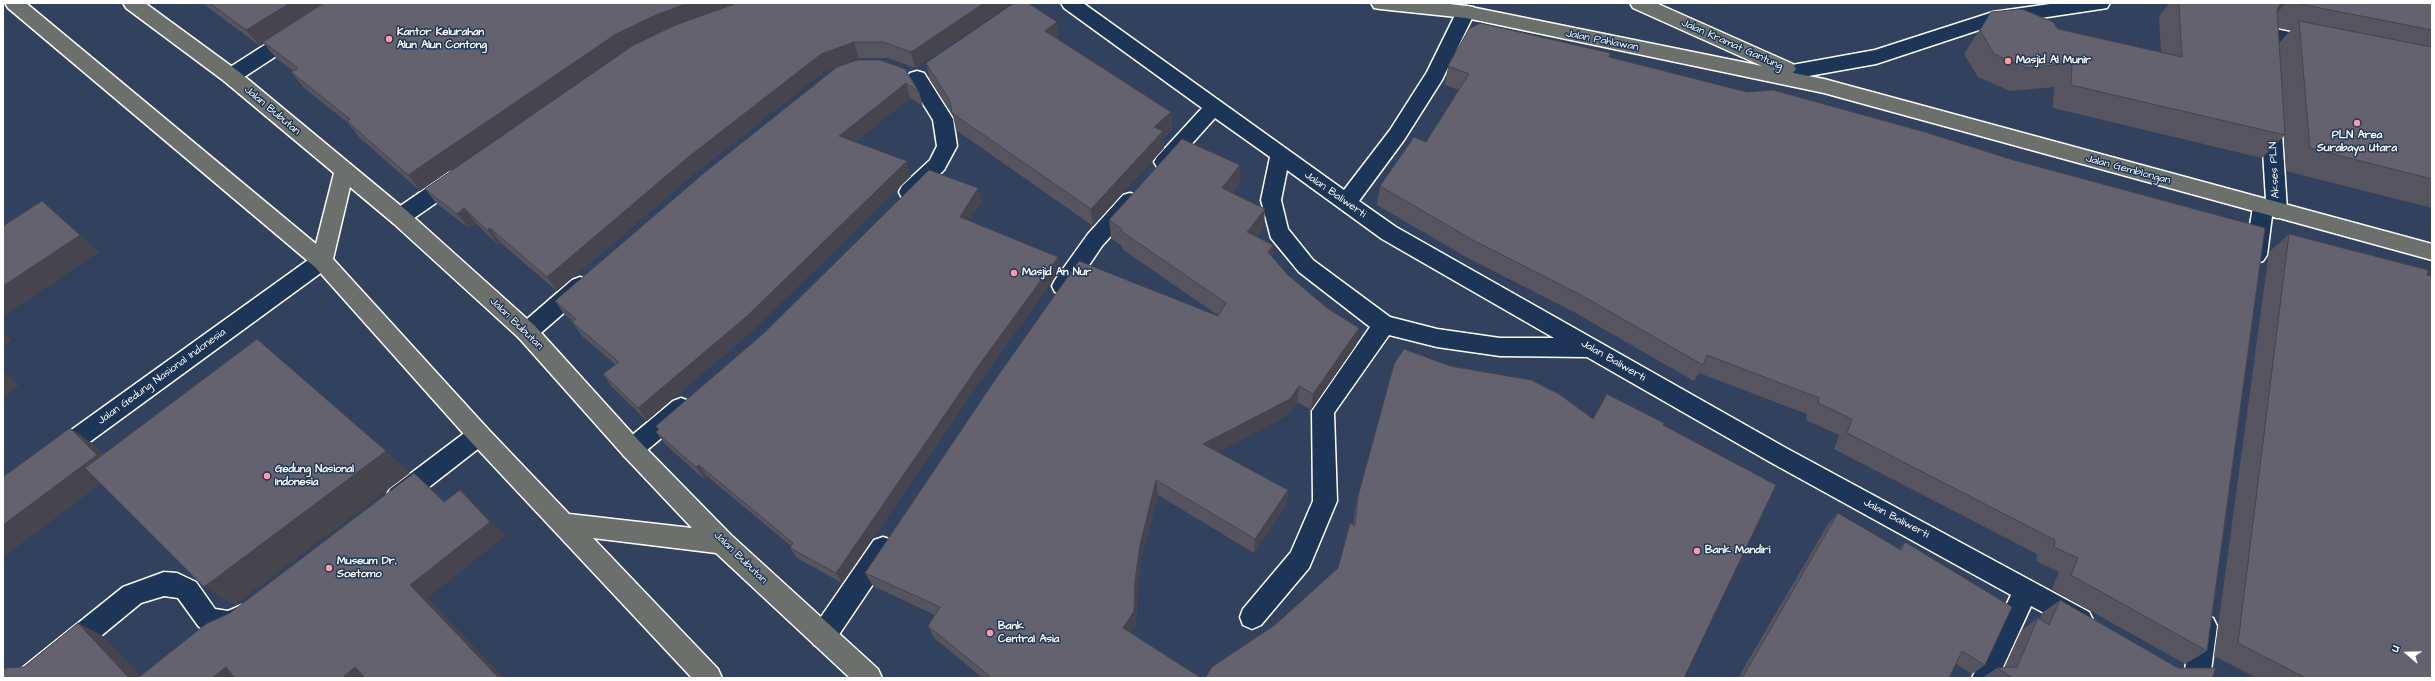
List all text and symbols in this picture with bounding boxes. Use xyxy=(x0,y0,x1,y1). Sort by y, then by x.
street label: Jalan Kramat Gantung xyxy=(1679,17,1785,73)
place label: Kantor Kelurahan Alun Alun Contong xyxy=(397,26,487,52)
street label: Jalan Pahlawan xyxy=(1564,27,1640,55)
marker: Kantor Kelurahan Alun Alun Contong xyxy=(384,34,394,44)
place label: Masjid Al Munir xyxy=(2016,54,2091,68)
marker: Masjid Al Munir xyxy=(2003,56,2013,66)
street label: Jalan Bubutan xyxy=(241,84,303,138)
marker: PLN Area Surabaya Utara xyxy=(2352,118,2362,128)
place label: PLN Area Surabaya Utara xyxy=(2317,129,2397,155)
street label: Akses PLN xyxy=(2267,141,2283,199)
street label: Jalan Gemblongan xyxy=(2084,152,2172,188)
street label: Jalan Baliwerti xyxy=(1302,169,1368,221)
place label: Masjid An Nur xyxy=(1022,266,1091,280)
marker: Masjid An Nur xyxy=(1009,268,1019,278)
street label: Jalan Bubutan xyxy=(486,295,546,353)
street label: Jalan Gedung Nasional Indonesia xyxy=(95,326,229,428)
street label: Jalan Baliwerti xyxy=(1578,337,1648,385)
place label: Gedung Nasional Indonesia xyxy=(275,463,354,489)
marker: Gedung Nasional Indonesia xyxy=(262,471,272,481)
street label: Jalan Baliwerti xyxy=(1861,496,1931,542)
street label: Jalan Bubutan xyxy=(710,529,770,587)
place label: Bank Mandiri xyxy=(1705,544,1770,558)
marker: Bank Mandiri xyxy=(1692,546,1702,556)
place label: Museum Dr. Soetomo xyxy=(337,555,396,581)
marker: Museum Dr. Soetomo xyxy=(324,563,334,573)
place label: Bank Central Asia xyxy=(998,620,1059,646)
marker: Bank Central Asia xyxy=(985,628,995,638)
north arrow xyxy=(2387,633,2427,673)
text: U xyxy=(2387,643,2403,654)

